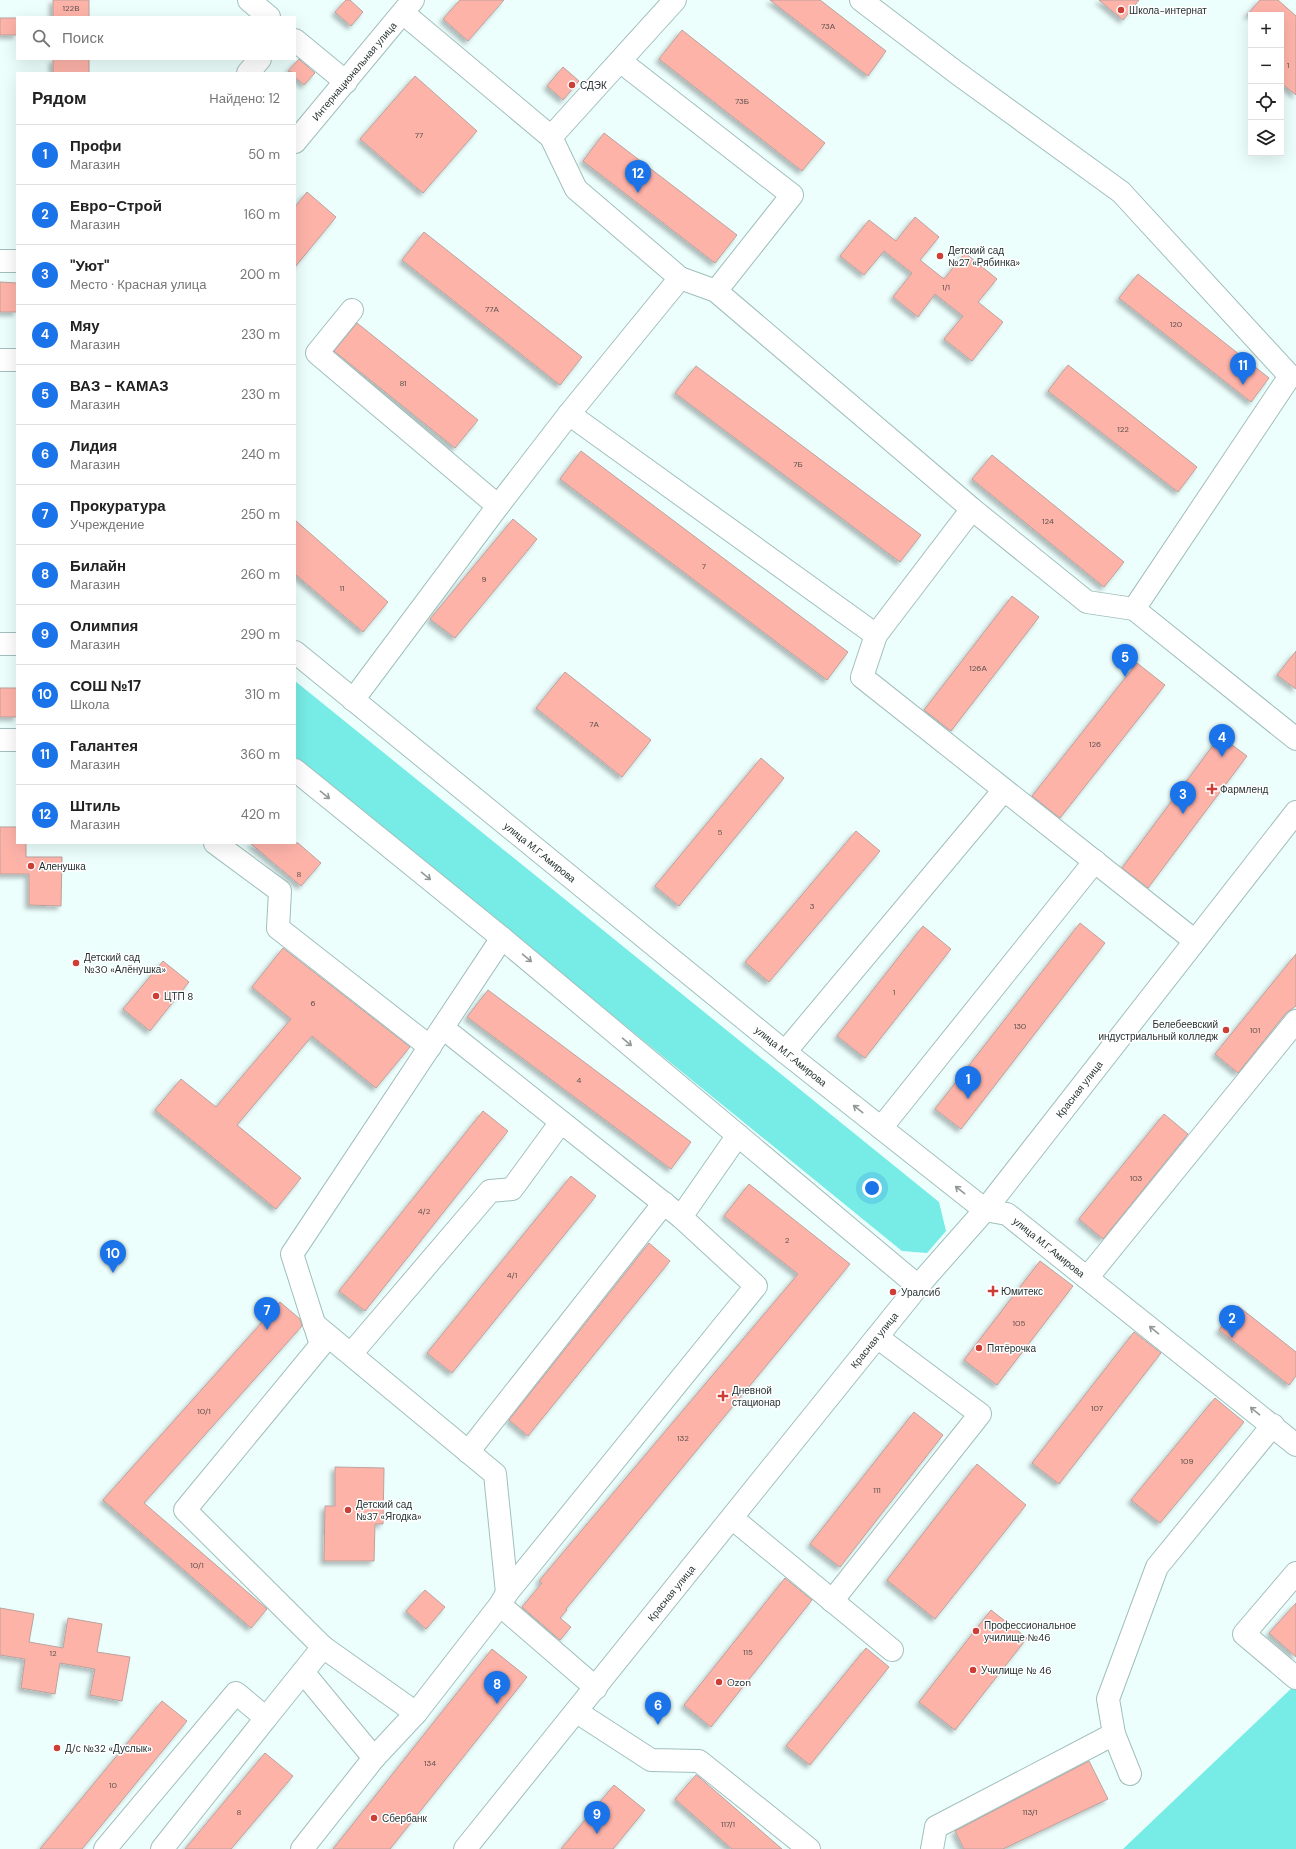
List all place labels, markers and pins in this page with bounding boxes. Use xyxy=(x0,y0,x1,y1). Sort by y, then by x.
place label: Школа-интернат xyxy=(1129,4,1207,17)
marker: Школа-интернат xyxy=(1116,5,1126,15)
place label: СДЭК xyxy=(580,79,607,92)
marker: СДЭК xyxy=(567,80,577,90)
pin: 12 xyxy=(625,160,651,193)
place label: Детский сад №27 «Рябинка» xyxy=(948,244,1021,269)
marker: Детский сад №27 «Рябинка» xyxy=(935,251,945,261)
pin: 11 xyxy=(1230,352,1256,385)
pin: 5 xyxy=(1112,644,1138,677)
pin: 4 xyxy=(1209,724,1235,757)
pin: 3 xyxy=(1170,781,1196,814)
place label: Фармленд xyxy=(1220,783,1269,796)
marker: Фармленд xyxy=(1207,784,1217,794)
place label: Аленушка xyxy=(39,860,86,873)
marker: Аленушка xyxy=(26,861,36,871)
place label: Детский сад №30 «Алёнушка» xyxy=(84,951,166,976)
marker: Детский сад №30 «Алёнушка» xyxy=(71,958,81,968)
place label: ЦТП 8 xyxy=(164,990,193,1003)
marker: ЦТП 8 xyxy=(151,991,161,1001)
place label: Белебеевский индустриальный колледж xyxy=(1099,1018,1218,1043)
marker: Белебеевский индустриальный колледж xyxy=(1221,1025,1231,1035)
pin: 1 xyxy=(955,1066,981,1099)
pin: 10 xyxy=(100,1240,126,1273)
place label: Юмитекс xyxy=(1001,1285,1043,1298)
place label: Уралсиб xyxy=(901,1286,940,1299)
marker: Юмитекс xyxy=(988,1286,998,1296)
marker: Уралсиб xyxy=(888,1287,898,1297)
pin: 7 xyxy=(254,1297,280,1330)
pin: 2 xyxy=(1219,1305,1245,1338)
place label: Пятёрочка xyxy=(987,1342,1036,1355)
marker: Пятёрочка xyxy=(974,1343,984,1353)
place label: Дневной стационар xyxy=(732,1384,781,1409)
marker: Дневной стационар xyxy=(717,1390,729,1402)
place label: Детский сад №37 «Ягодка» xyxy=(356,1498,422,1523)
marker: Детский сад №37 «Ягодка» xyxy=(343,1505,353,1515)
place label: Профессиональное училище №46 xyxy=(984,1619,1076,1644)
marker: Профессиональное училище №46 xyxy=(971,1626,981,1636)
place label: Училище № 46 xyxy=(981,1664,1052,1677)
marker: Училище № 46 xyxy=(968,1665,978,1675)
pin: 8 xyxy=(484,1671,510,1704)
place label: Ozon xyxy=(727,1676,751,1689)
marker: Ozon xyxy=(714,1677,724,1687)
pin: 6 xyxy=(645,1692,671,1725)
place label: Д/с №32 «Дуслык» xyxy=(65,1742,152,1755)
marker: Д/с №32 «Дуслык» xyxy=(52,1743,62,1753)
pin: 9 xyxy=(584,1801,610,1834)
place label: Сбербанк xyxy=(382,1812,428,1825)
marker: Сбербанк xyxy=(369,1813,379,1823)

